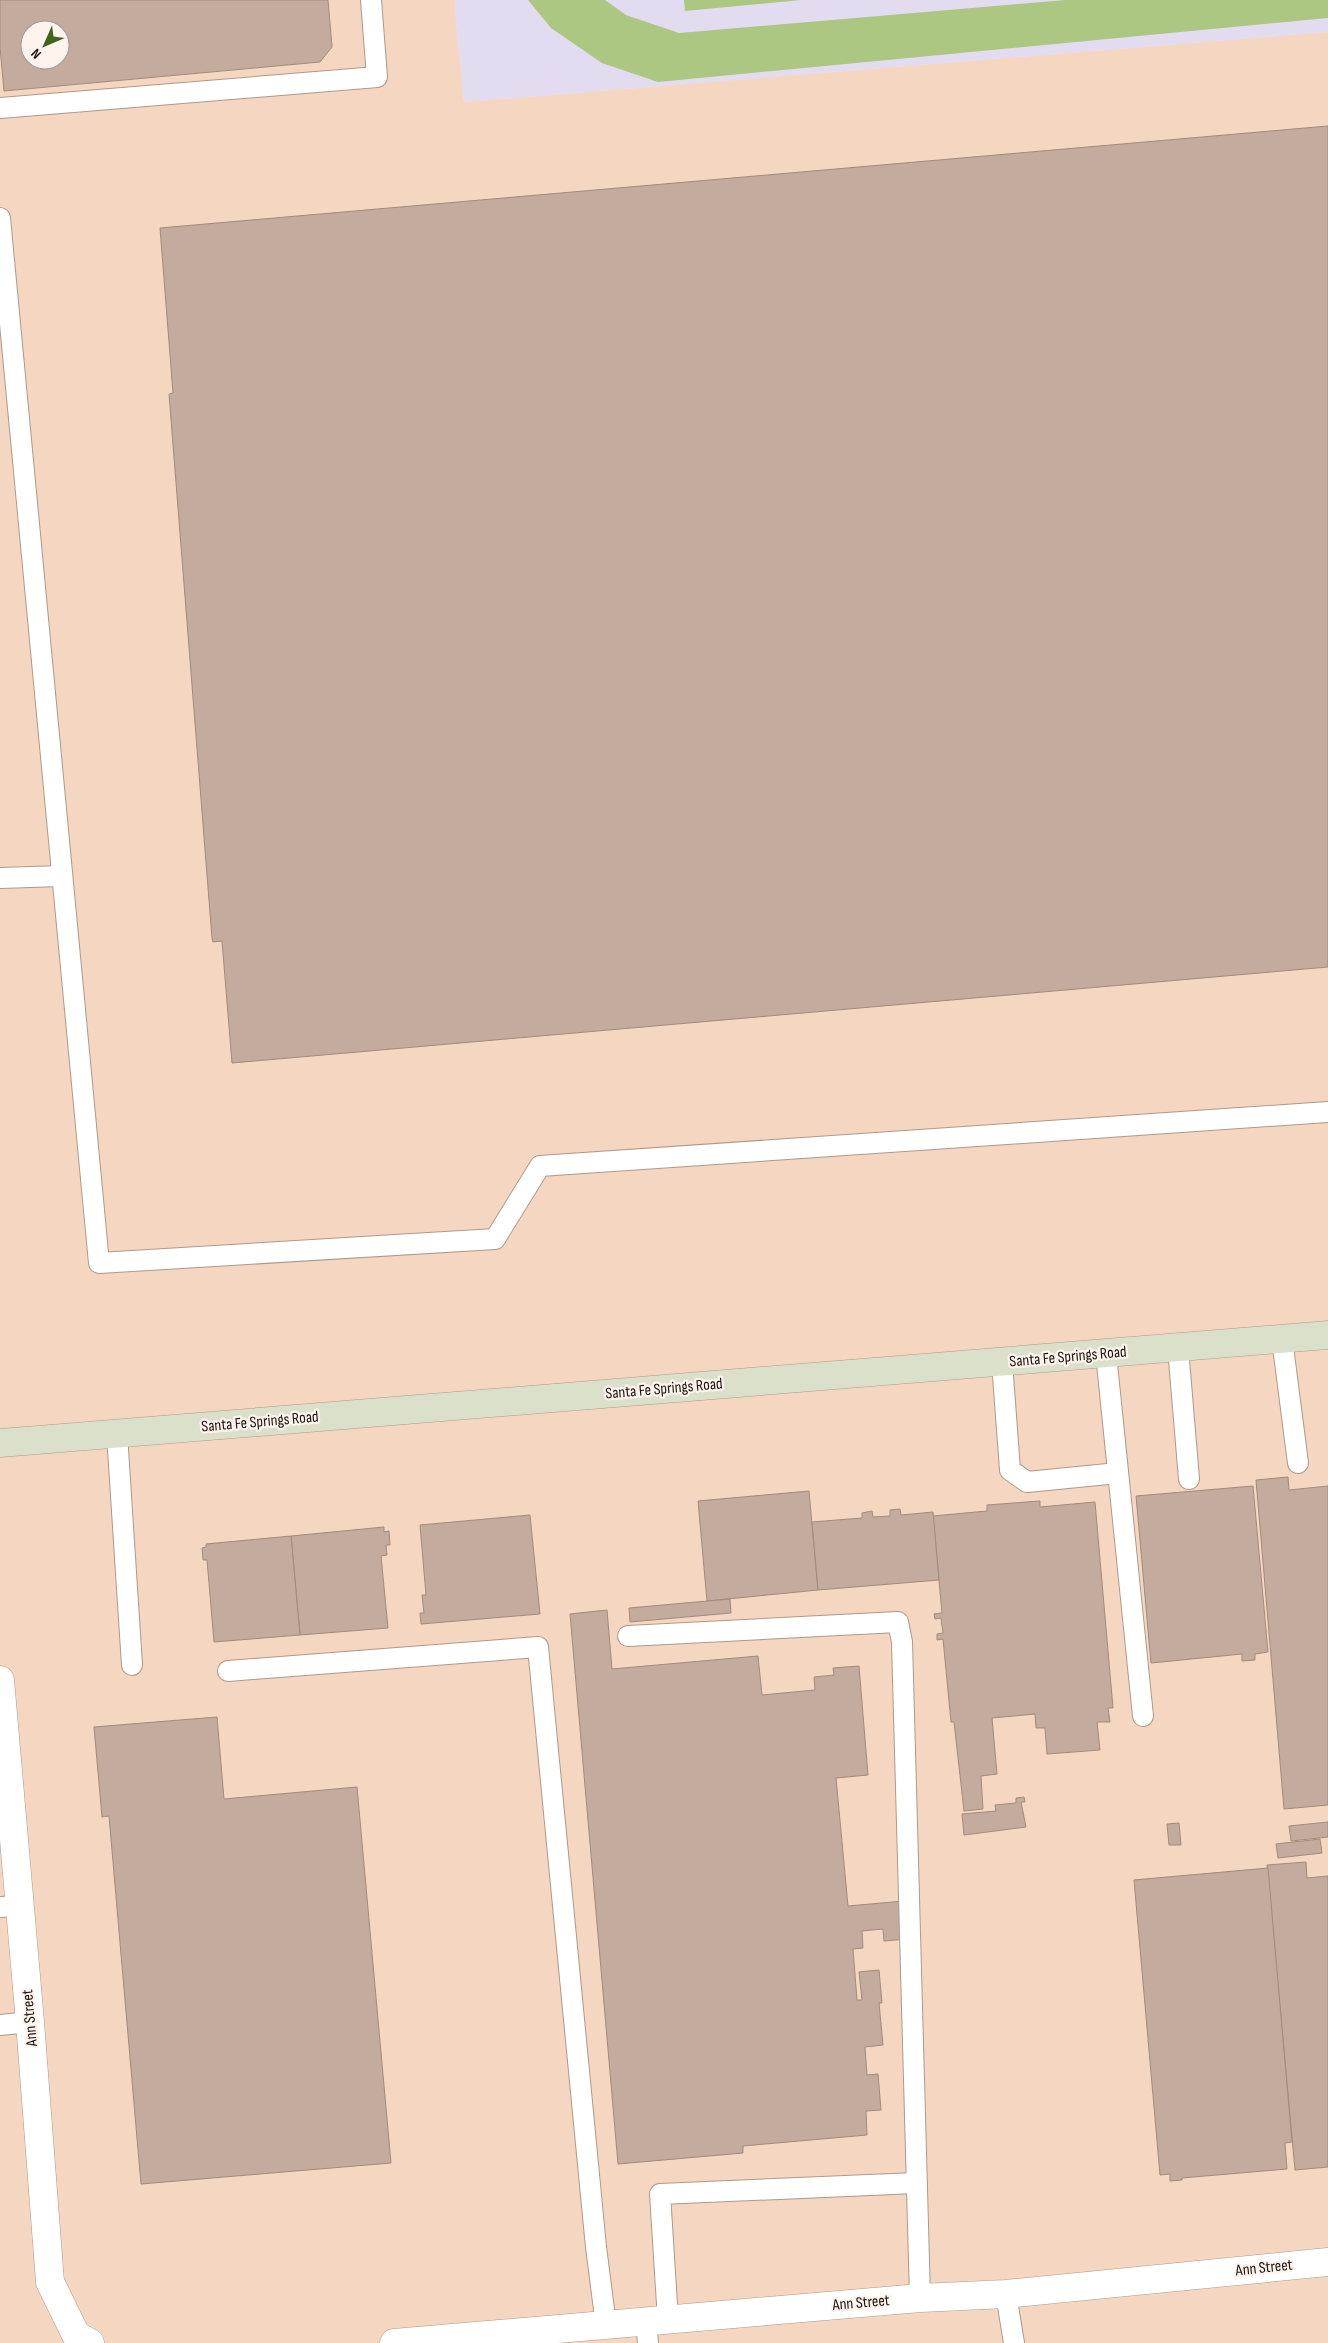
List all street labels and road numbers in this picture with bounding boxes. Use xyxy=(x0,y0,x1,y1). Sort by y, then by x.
street label: Santa Fe Springs Road xyxy=(1009,1342,1127,1372)
street label: Santa Fe Springs Road xyxy=(605,1374,723,1404)
street label: Santa Fe Springs Road xyxy=(201,1407,319,1437)
street label: Ann Street xyxy=(18,1989,42,2048)
street label: Ann Street xyxy=(1234,2256,1294,2281)
street label: Ann Street xyxy=(831,2291,890,2315)

